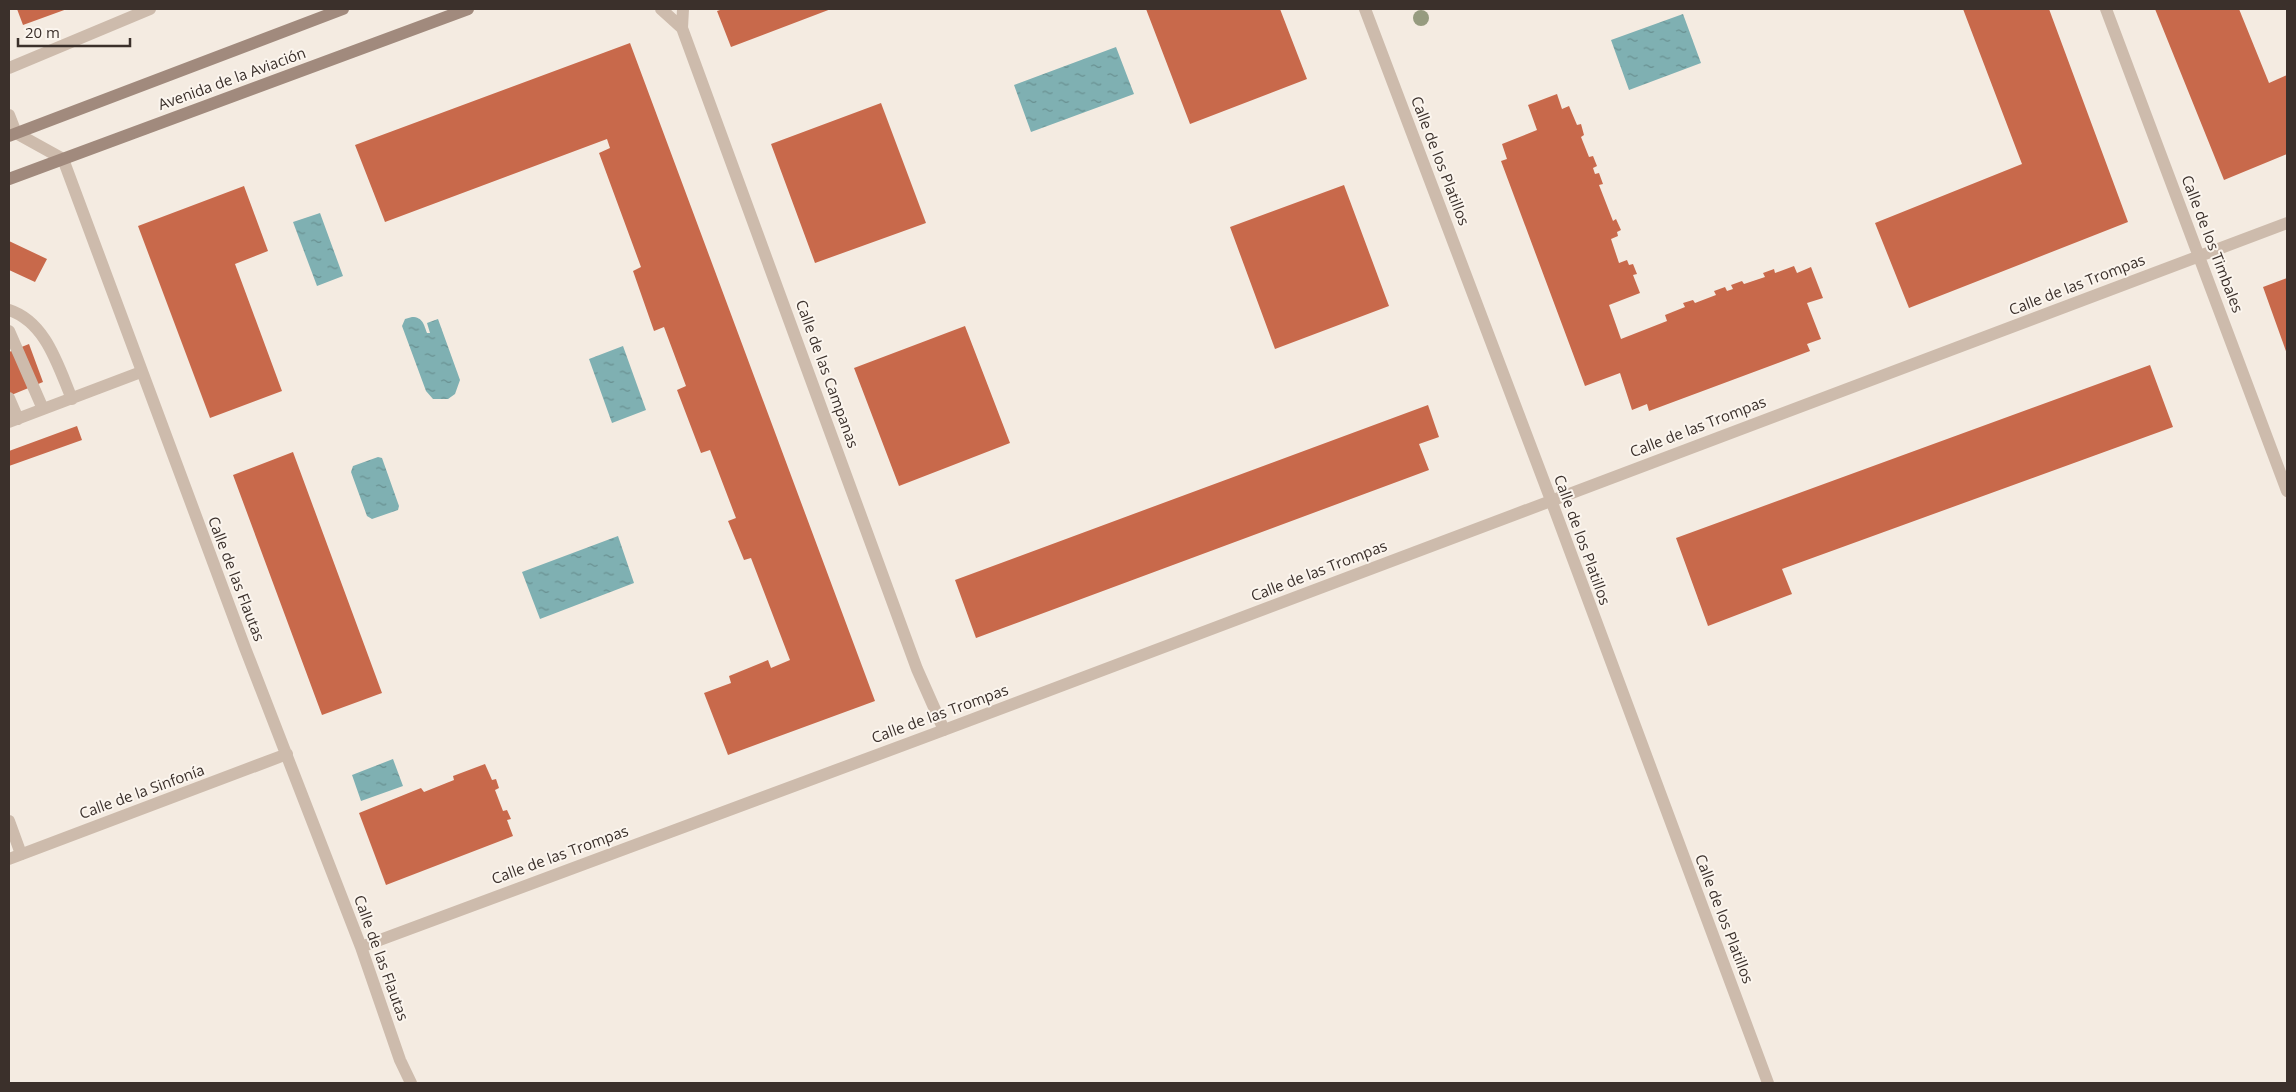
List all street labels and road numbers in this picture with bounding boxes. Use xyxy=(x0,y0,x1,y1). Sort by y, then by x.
street label: Avenida de la Aviación xyxy=(155,42,308,114)
street label: Calle de los Platillos xyxy=(1407,93,1475,228)
street label: Calle de los Timbales xyxy=(2177,172,2248,315)
street label: Calle de las Trompas xyxy=(2006,249,2148,319)
street label: Calle de las Campanas xyxy=(792,297,864,450)
street label: Calle de las Trompas xyxy=(1627,391,1769,461)
street label: Calle de los Platillos xyxy=(1550,472,1616,607)
street label: Calle de las Flautas xyxy=(204,513,270,644)
street label: Calle de las Trompas xyxy=(1248,535,1390,605)
street label: Calle de las Trompas xyxy=(868,679,1011,747)
street label: Calle de la Sinfonía xyxy=(76,759,207,823)
street label: Calle de las Trompas xyxy=(488,820,631,888)
street label: Calle de los Platillos xyxy=(1691,851,1759,986)
street label: Calle de las Flautas xyxy=(350,892,414,1023)

